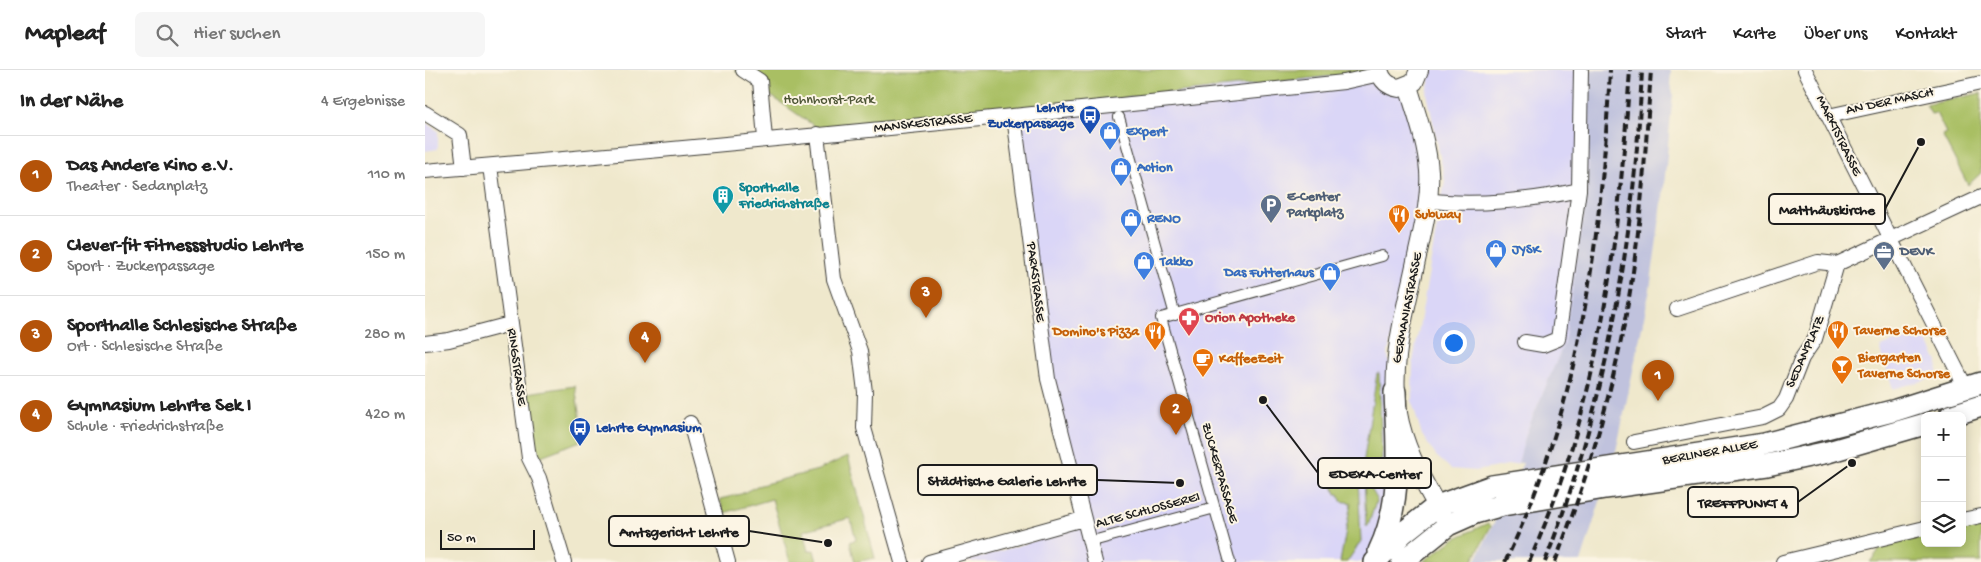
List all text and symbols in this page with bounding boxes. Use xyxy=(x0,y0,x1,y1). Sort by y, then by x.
search box xyxy=(135,12,485,57)
text: Mapleaf xyxy=(25,20,105,49)
icon: search xyxy=(153,21,181,49)
text: Hier suchen xyxy=(193,23,281,46)
text: Start xyxy=(1666,24,1705,45)
text: Karte xyxy=(1733,24,1776,45)
text: Über uns xyxy=(1804,24,1867,45)
text: Kontakt xyxy=(1895,24,1956,45)
street label: AN DER MASCH xyxy=(1845,84,1936,120)
text: In der Nähe xyxy=(20,90,123,115)
park label: Hohnhorst-Park xyxy=(783,92,876,109)
text: 4 Ergebnisse xyxy=(321,93,405,112)
street label: MARKTSTRASSE xyxy=(1811,93,1865,180)
place label: Lehrte Zuckerpassage xyxy=(987,100,1075,133)
bus stop icon: Lehrte Zuckerpassage xyxy=(1078,104,1102,135)
street label: MANSKESTRASSE xyxy=(873,110,974,138)
shop icon: Expert xyxy=(1098,120,1122,151)
place label: Expert xyxy=(1126,124,1168,141)
text: Das Andere Kino e.V. xyxy=(67,155,234,178)
shop icon: Action xyxy=(1109,156,1133,187)
place label: Action xyxy=(1136,160,1173,177)
text: 1 xyxy=(33,166,39,185)
text: 110 m xyxy=(368,166,405,185)
text: Theater · Sedanplatz xyxy=(67,178,207,197)
place label: Sporthalle Friedrichstraße xyxy=(738,180,830,213)
building icon: Sporthalle Friedrichstraße xyxy=(711,184,735,215)
place label: E-Center Parkplatz xyxy=(1286,189,1344,222)
parking icon: E-Center Parkplatz xyxy=(1259,193,1283,224)
callout: Matthäuskirche xyxy=(1769,194,1885,224)
text: Matthäuskirche xyxy=(1779,202,1876,220)
restaurant icon: Subway xyxy=(1387,203,1411,234)
shop icon: RENO xyxy=(1119,207,1143,238)
place label: Subway xyxy=(1415,207,1461,224)
place label: RENO xyxy=(1146,211,1181,228)
text: Clever-fit Fitnessstudio Lehrte xyxy=(67,235,303,258)
shop icon: JYSK xyxy=(1484,238,1508,269)
street label: PARKSTRASSE xyxy=(1022,240,1048,324)
office icon: DEVK xyxy=(1872,240,1896,271)
place label: JYSK xyxy=(1511,242,1542,259)
place label: DEVK xyxy=(1898,244,1936,261)
text: 2 xyxy=(32,246,40,265)
text: 150 m xyxy=(366,246,405,265)
shop icon: Takko xyxy=(1132,250,1156,281)
street label: GERMANIASTRASSE xyxy=(1389,250,1427,365)
place label: Takko xyxy=(1159,254,1194,271)
text: Sport · Zuckerpassage xyxy=(67,258,215,277)
shop icon: Das Futterhaus xyxy=(1318,261,1342,292)
place label: Das Futterhaus xyxy=(1222,265,1315,282)
pin: 3 xyxy=(910,277,942,318)
pharmacy icon: Orion Apotheke xyxy=(1177,306,1201,337)
place label: Orion Apotheke xyxy=(1205,310,1296,327)
street label: SEDANPLATZ xyxy=(1783,312,1830,391)
text: Sporthalle Schlesische Straße xyxy=(67,315,297,338)
restaurant icon: Taverne Schorse xyxy=(1826,319,1850,350)
restaurant icon: Domino's Pizza xyxy=(1143,320,1167,351)
pin: 4 xyxy=(629,322,661,363)
place label: Taverne Schorse xyxy=(1853,323,1947,340)
place label: Domino's Pizza xyxy=(1051,324,1140,341)
text: 3 xyxy=(32,326,40,345)
text: 280 m xyxy=(364,326,405,345)
street label: RINGSTRASSE xyxy=(502,327,530,408)
your location xyxy=(1441,330,1467,356)
text: Ort · Schlesische Straße xyxy=(67,338,222,357)
cafe icon: KaffeeZeit xyxy=(1191,347,1215,378)
place label: Biergarten Taverne Schorse xyxy=(1857,350,1951,383)
place label: KaffeeZeit xyxy=(1218,351,1284,368)
bar icon: Biergarten Taverne Schorse xyxy=(1830,354,1854,385)
pin: 1 xyxy=(1642,360,1674,401)
pin: 2 xyxy=(1160,394,1192,435)
text: Gymnasium Lehrte Sek I xyxy=(67,395,251,418)
text: 4 xyxy=(32,406,40,425)
text: 420 m xyxy=(365,406,405,425)
map controls xyxy=(1921,412,1966,547)
button: + xyxy=(1921,412,1966,457)
bus stop icon: Lehrte Gymnasium xyxy=(568,416,592,447)
text: Schule · Friedrichstraße xyxy=(67,418,223,437)
place label: Lehrte Gymnasium xyxy=(596,420,702,437)
street label: ZUCKERPASSAGE xyxy=(1197,421,1242,526)
street label: BERLINER ALLEE xyxy=(1660,436,1760,470)
button: − xyxy=(1921,457,1966,502)
callout: EDEKA-Center xyxy=(1318,458,1431,488)
callout: Städtische Galerie Lehrte xyxy=(918,465,1097,495)
text: EDEKA-Center xyxy=(1329,466,1423,484)
text: Städtische Galerie Lehrte xyxy=(928,473,1088,491)
callout: TREFFPUNKT 4 xyxy=(1688,487,1798,517)
street label: ALTE SCHLOSSEREI xyxy=(1094,489,1202,533)
text: TREFFPUNKT 4 xyxy=(1697,495,1789,513)
button: layers xyxy=(1921,502,1966,547)
callout: Amtsgericht Lehrte xyxy=(609,516,749,546)
text: Amtsgericht Lehrte xyxy=(618,524,740,542)
scale bar xyxy=(440,527,535,550)
text: 50 m xyxy=(447,530,476,547)

